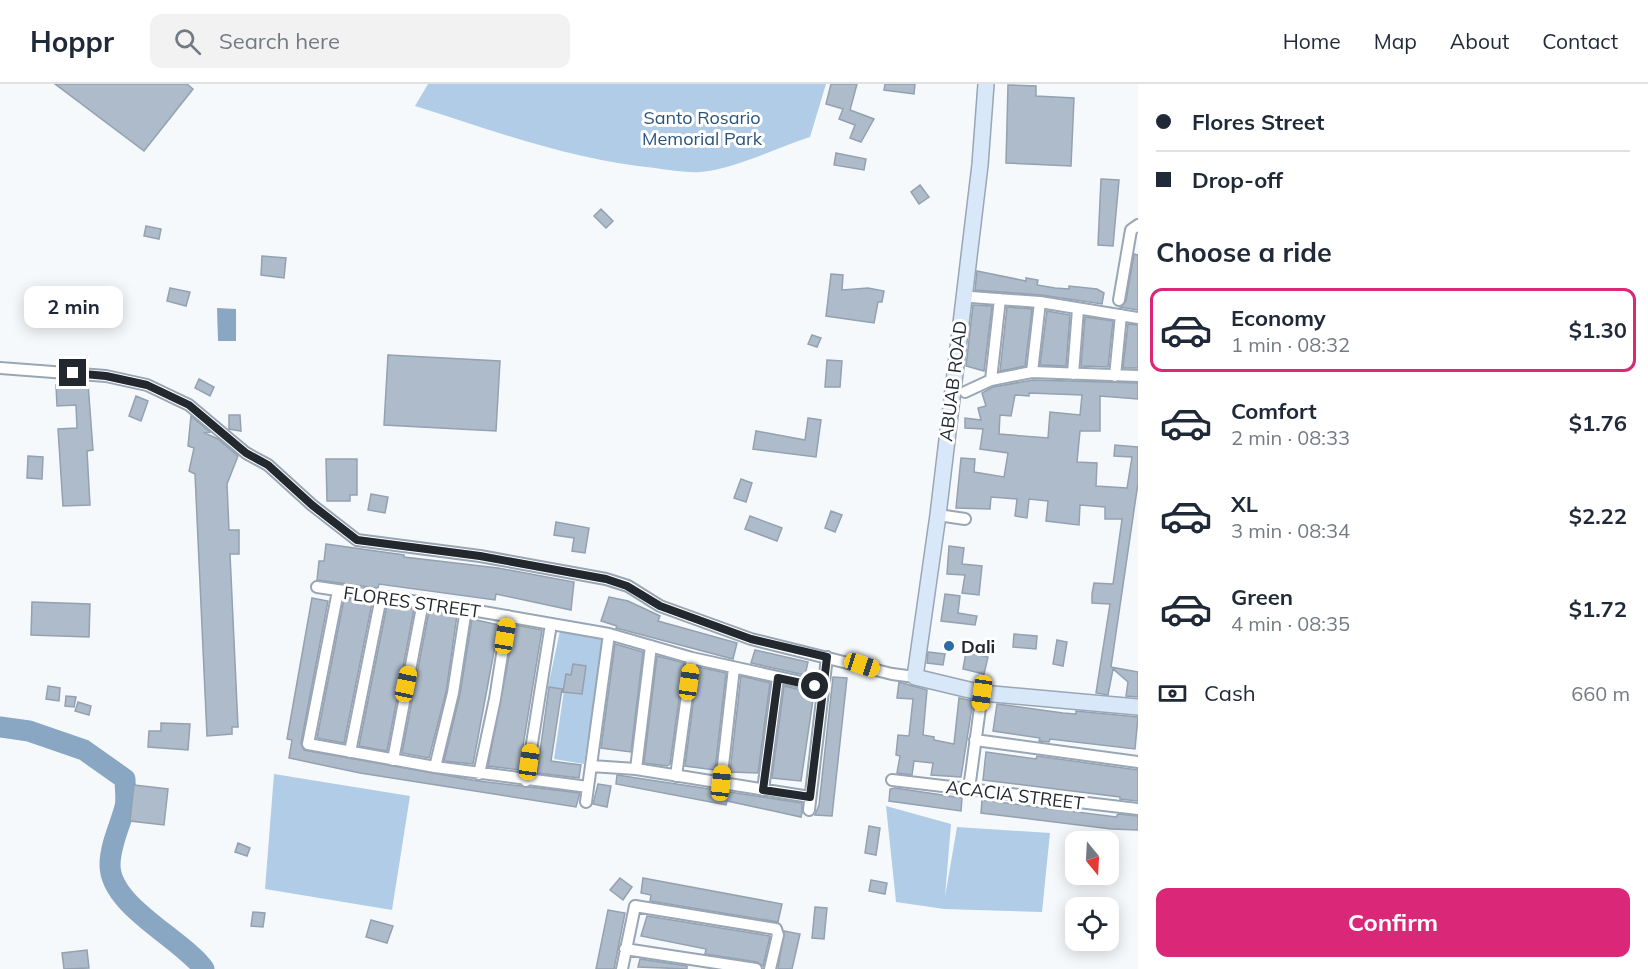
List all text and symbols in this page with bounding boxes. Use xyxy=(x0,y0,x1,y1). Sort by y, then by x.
search box xyxy=(150,14,570,68)
text: Hoppr xyxy=(30,24,114,59)
icon: search xyxy=(171,25,204,58)
text: Search here xyxy=(219,27,340,55)
text: Home xyxy=(1283,28,1341,54)
text: Map xyxy=(1374,28,1417,54)
text: About xyxy=(1450,28,1509,54)
text: Contact xyxy=(1542,28,1618,54)
park label: Santo Rosario Memorial Park xyxy=(642,106,763,150)
text: Flores Street xyxy=(1192,108,1324,136)
text: Drop-off xyxy=(1192,166,1283,194)
text: Choose a ride xyxy=(1156,235,1332,269)
callout: 2 min xyxy=(23,286,122,328)
text: 2 min xyxy=(47,294,100,319)
icon: car xyxy=(1159,303,1213,357)
text: Economy xyxy=(1231,304,1326,332)
text: $1.30 xyxy=(1569,316,1627,344)
street label: ABUAB ROAD xyxy=(934,319,972,443)
text: 1 min · 08:32 xyxy=(1231,332,1350,357)
route end xyxy=(59,359,86,386)
icon: car xyxy=(1159,396,1213,450)
text: Comfort xyxy=(1231,397,1317,425)
text: $1.76 xyxy=(1569,409,1627,437)
text: 2 min · 08:33 xyxy=(1231,425,1350,450)
icon: car xyxy=(1159,489,1213,543)
text: XL xyxy=(1231,490,1258,518)
text: $2.22 xyxy=(1569,502,1627,530)
text: 3 min · 08:34 xyxy=(1231,518,1350,543)
street label: FLORES STREET xyxy=(342,581,482,623)
icon: car xyxy=(1159,582,1213,636)
text: Green xyxy=(1231,583,1293,611)
text: $1.72 xyxy=(1569,595,1627,623)
text: 4 min · 08:35 xyxy=(1231,611,1350,636)
car xyxy=(493,617,517,655)
place label: Dali xyxy=(961,635,995,658)
marker: Dali xyxy=(942,639,956,653)
car xyxy=(842,651,882,679)
car xyxy=(678,663,700,701)
car xyxy=(393,665,419,703)
route start xyxy=(801,672,828,699)
car xyxy=(971,674,993,712)
icon: cash xyxy=(1156,677,1189,710)
text: Cash xyxy=(1204,679,1256,707)
text: 660 m xyxy=(1571,681,1630,706)
car xyxy=(518,743,540,781)
car xyxy=(710,764,732,802)
street label: ACACIA STREET xyxy=(945,775,1086,815)
north arrow xyxy=(1065,831,1119,885)
map controls xyxy=(1065,831,1119,951)
button: Confirm xyxy=(1156,888,1630,957)
button: locate xyxy=(1065,897,1119,951)

